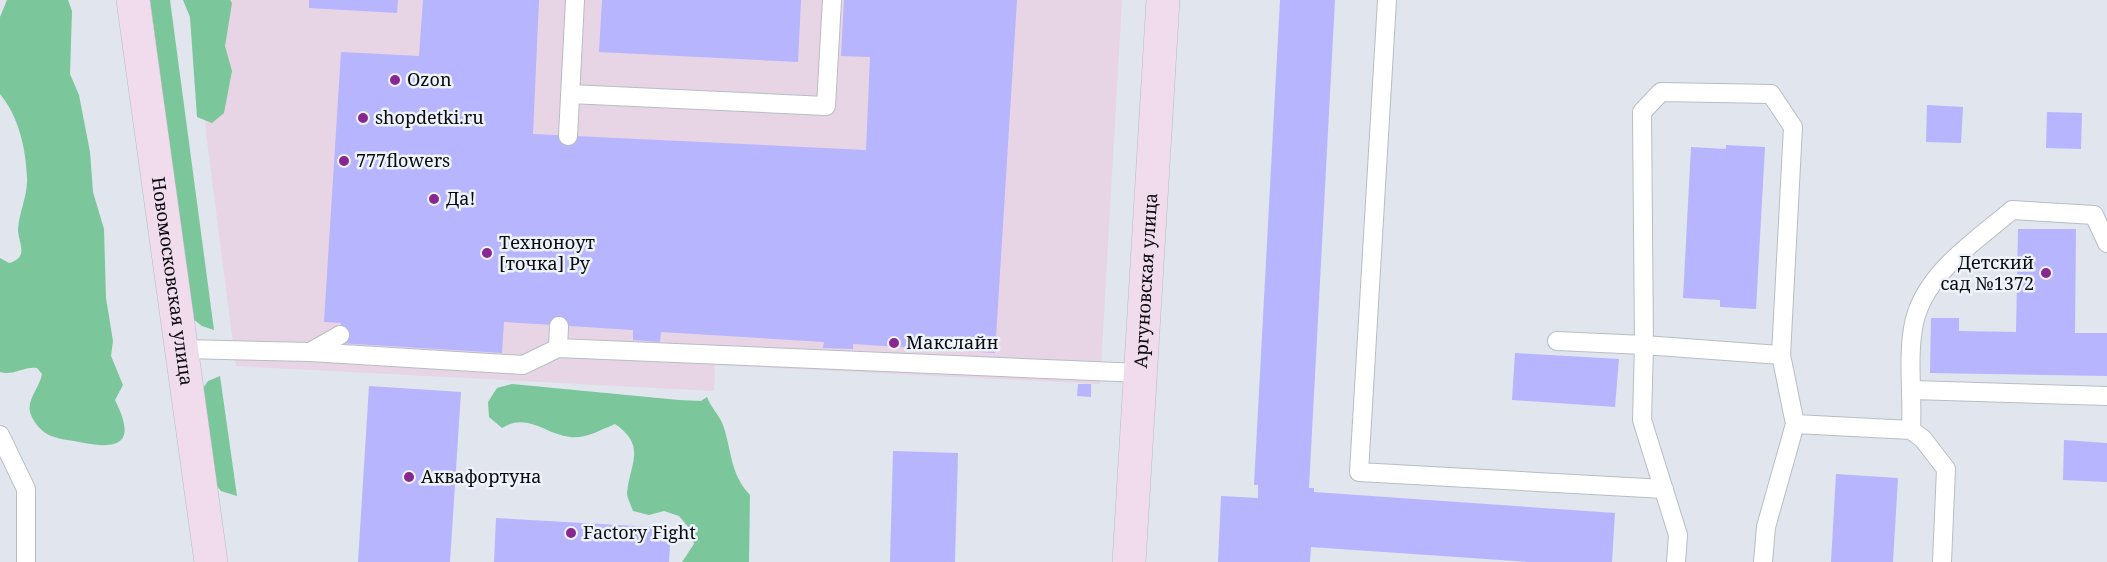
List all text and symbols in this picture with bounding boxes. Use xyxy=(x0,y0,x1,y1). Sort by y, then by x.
place label: Ozon xyxy=(407,67,452,91)
marker: Ozon xyxy=(388,73,402,87)
place label: shopdetki.ru xyxy=(375,105,484,129)
marker: shopdetki.ru xyxy=(356,111,370,125)
place label: 777flowers xyxy=(356,148,450,172)
marker: 777flowers xyxy=(337,154,351,168)
street label: Новомосковская улица xyxy=(147,175,199,387)
place label: Да! xyxy=(446,186,476,210)
marker: Да! xyxy=(427,192,441,206)
street label: Аргуновская улица xyxy=(1128,192,1162,369)
place label: Техноноут [точка] Ру xyxy=(499,230,595,275)
marker: Техноноут [точка] Ру xyxy=(480,246,494,260)
place label: Детский сад №1372 xyxy=(1940,250,2034,295)
marker: Детский сад №1372 xyxy=(2039,266,2053,280)
place label: Макслайн xyxy=(906,330,998,354)
marker: Макслайн xyxy=(887,336,901,350)
place label: Аквафортуна xyxy=(421,464,542,488)
marker: Аквафортуна xyxy=(402,470,416,484)
place label: Factory Fight xyxy=(583,520,696,544)
marker: Factory Fight xyxy=(564,526,578,540)

